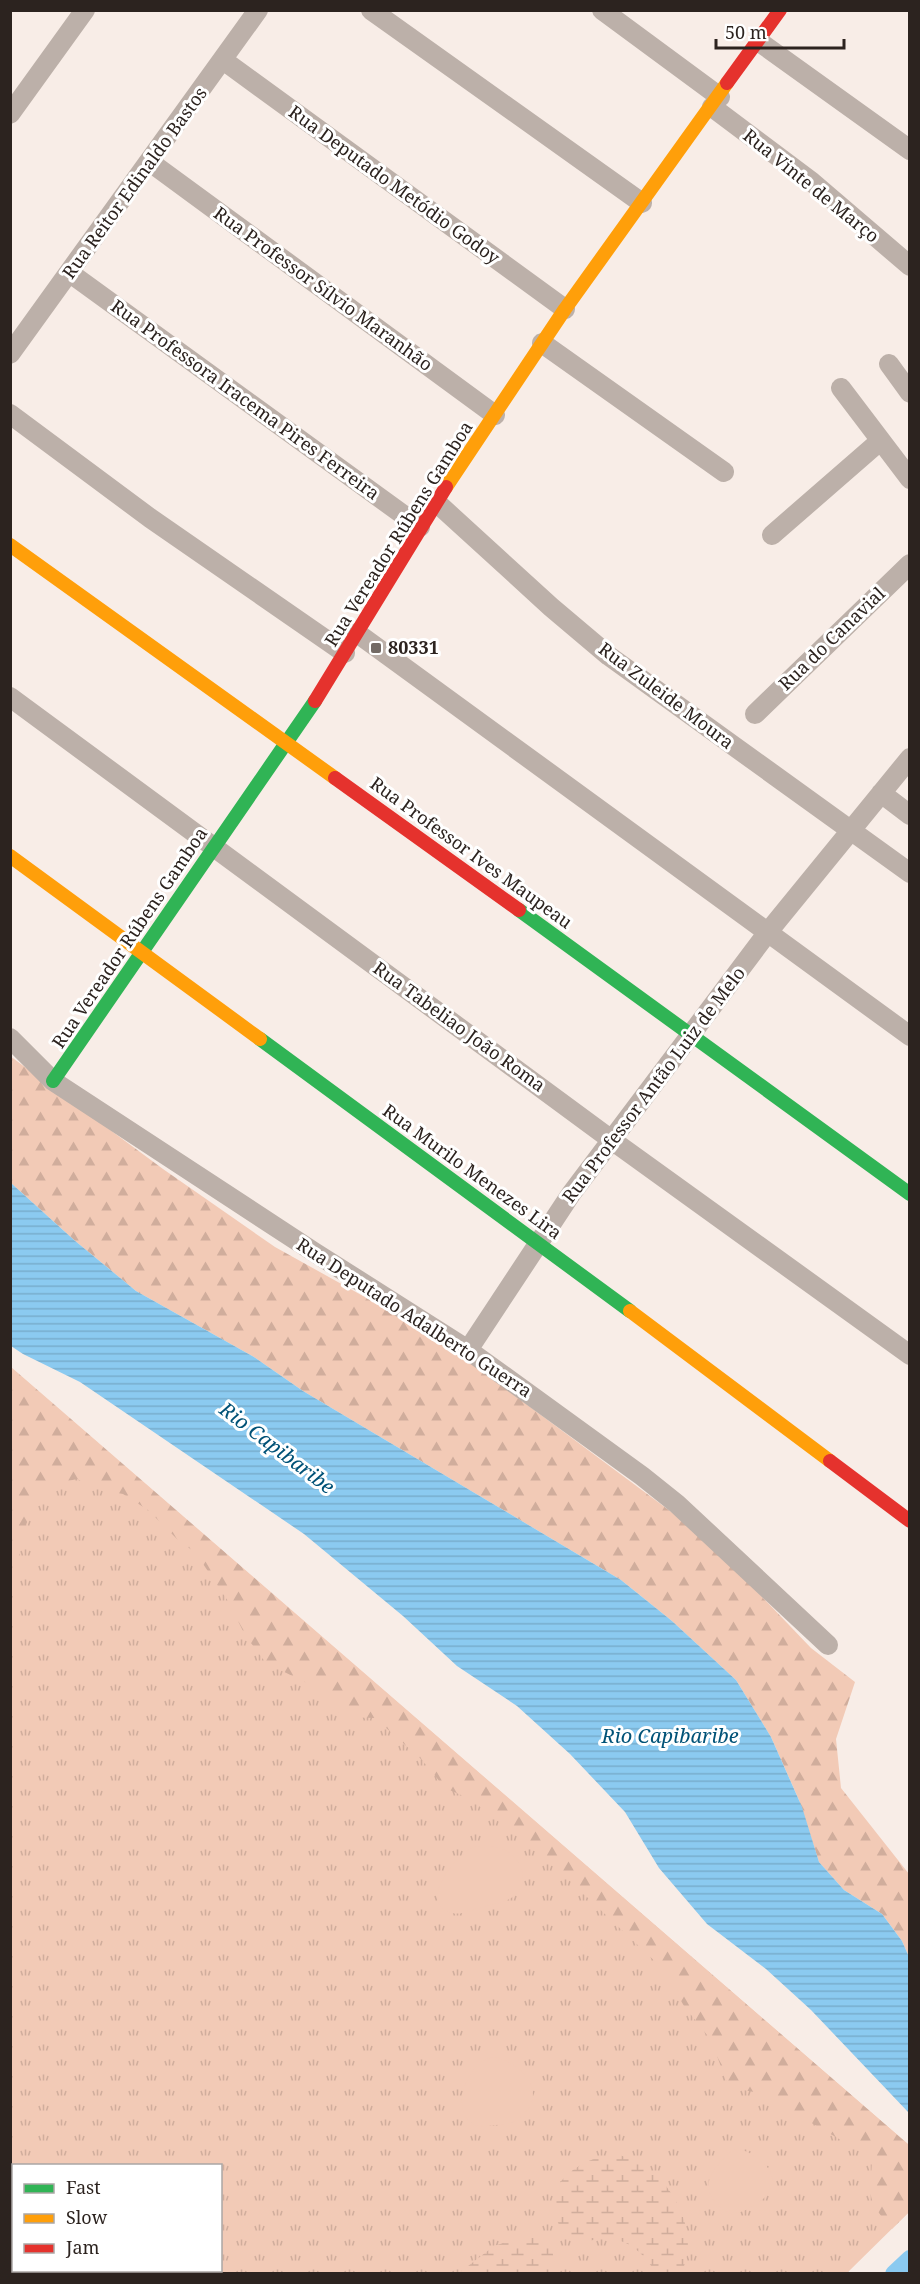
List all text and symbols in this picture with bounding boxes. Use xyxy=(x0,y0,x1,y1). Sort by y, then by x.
scale bar xyxy=(716,12,844,50)
text: 50 m xyxy=(725,20,767,44)
street label: Rua Reitor Edinaldo Bastos xyxy=(56,82,212,283)
street label: Rua Deputado Metódio Godoy xyxy=(284,99,506,269)
street label: Rua Vinte de Março xyxy=(739,123,885,248)
street label: Rua Professor Sílvio Maranhão xyxy=(209,201,438,376)
street label: Rua Professora Iracema Pires Ferreira xyxy=(106,294,385,505)
street label: Rua Vereador Rúbens Gamboa xyxy=(319,416,478,651)
street label: Rua do Canavial xyxy=(773,581,890,695)
place label: 80331 xyxy=(388,635,439,659)
street label: Rua Zuleide Moura xyxy=(594,636,739,754)
marker: 80331 xyxy=(369,641,383,655)
street label: Rua Professor Ives Maupeau xyxy=(366,771,578,934)
street label: Rua Vereador Rúbens Gamboa xyxy=(46,822,212,1053)
street label: Rua Tabeliao João Roma xyxy=(369,956,550,1097)
street label: Rua Professor Antão Luiz de Melo xyxy=(556,961,750,1207)
street label: Rua Murilo Menezes Lira xyxy=(378,1098,567,1244)
street label: Rua Deputado Adalberto Guerra xyxy=(292,1232,537,1402)
water label: Rio Capibaribe xyxy=(214,1395,340,1500)
water label: Rio Capibaribe xyxy=(600,1722,739,1749)
legend xyxy=(12,2164,222,2272)
text: Fast xyxy=(66,2175,101,2199)
text: Slow xyxy=(66,2205,108,2229)
text: Jam xyxy=(65,2235,100,2259)

